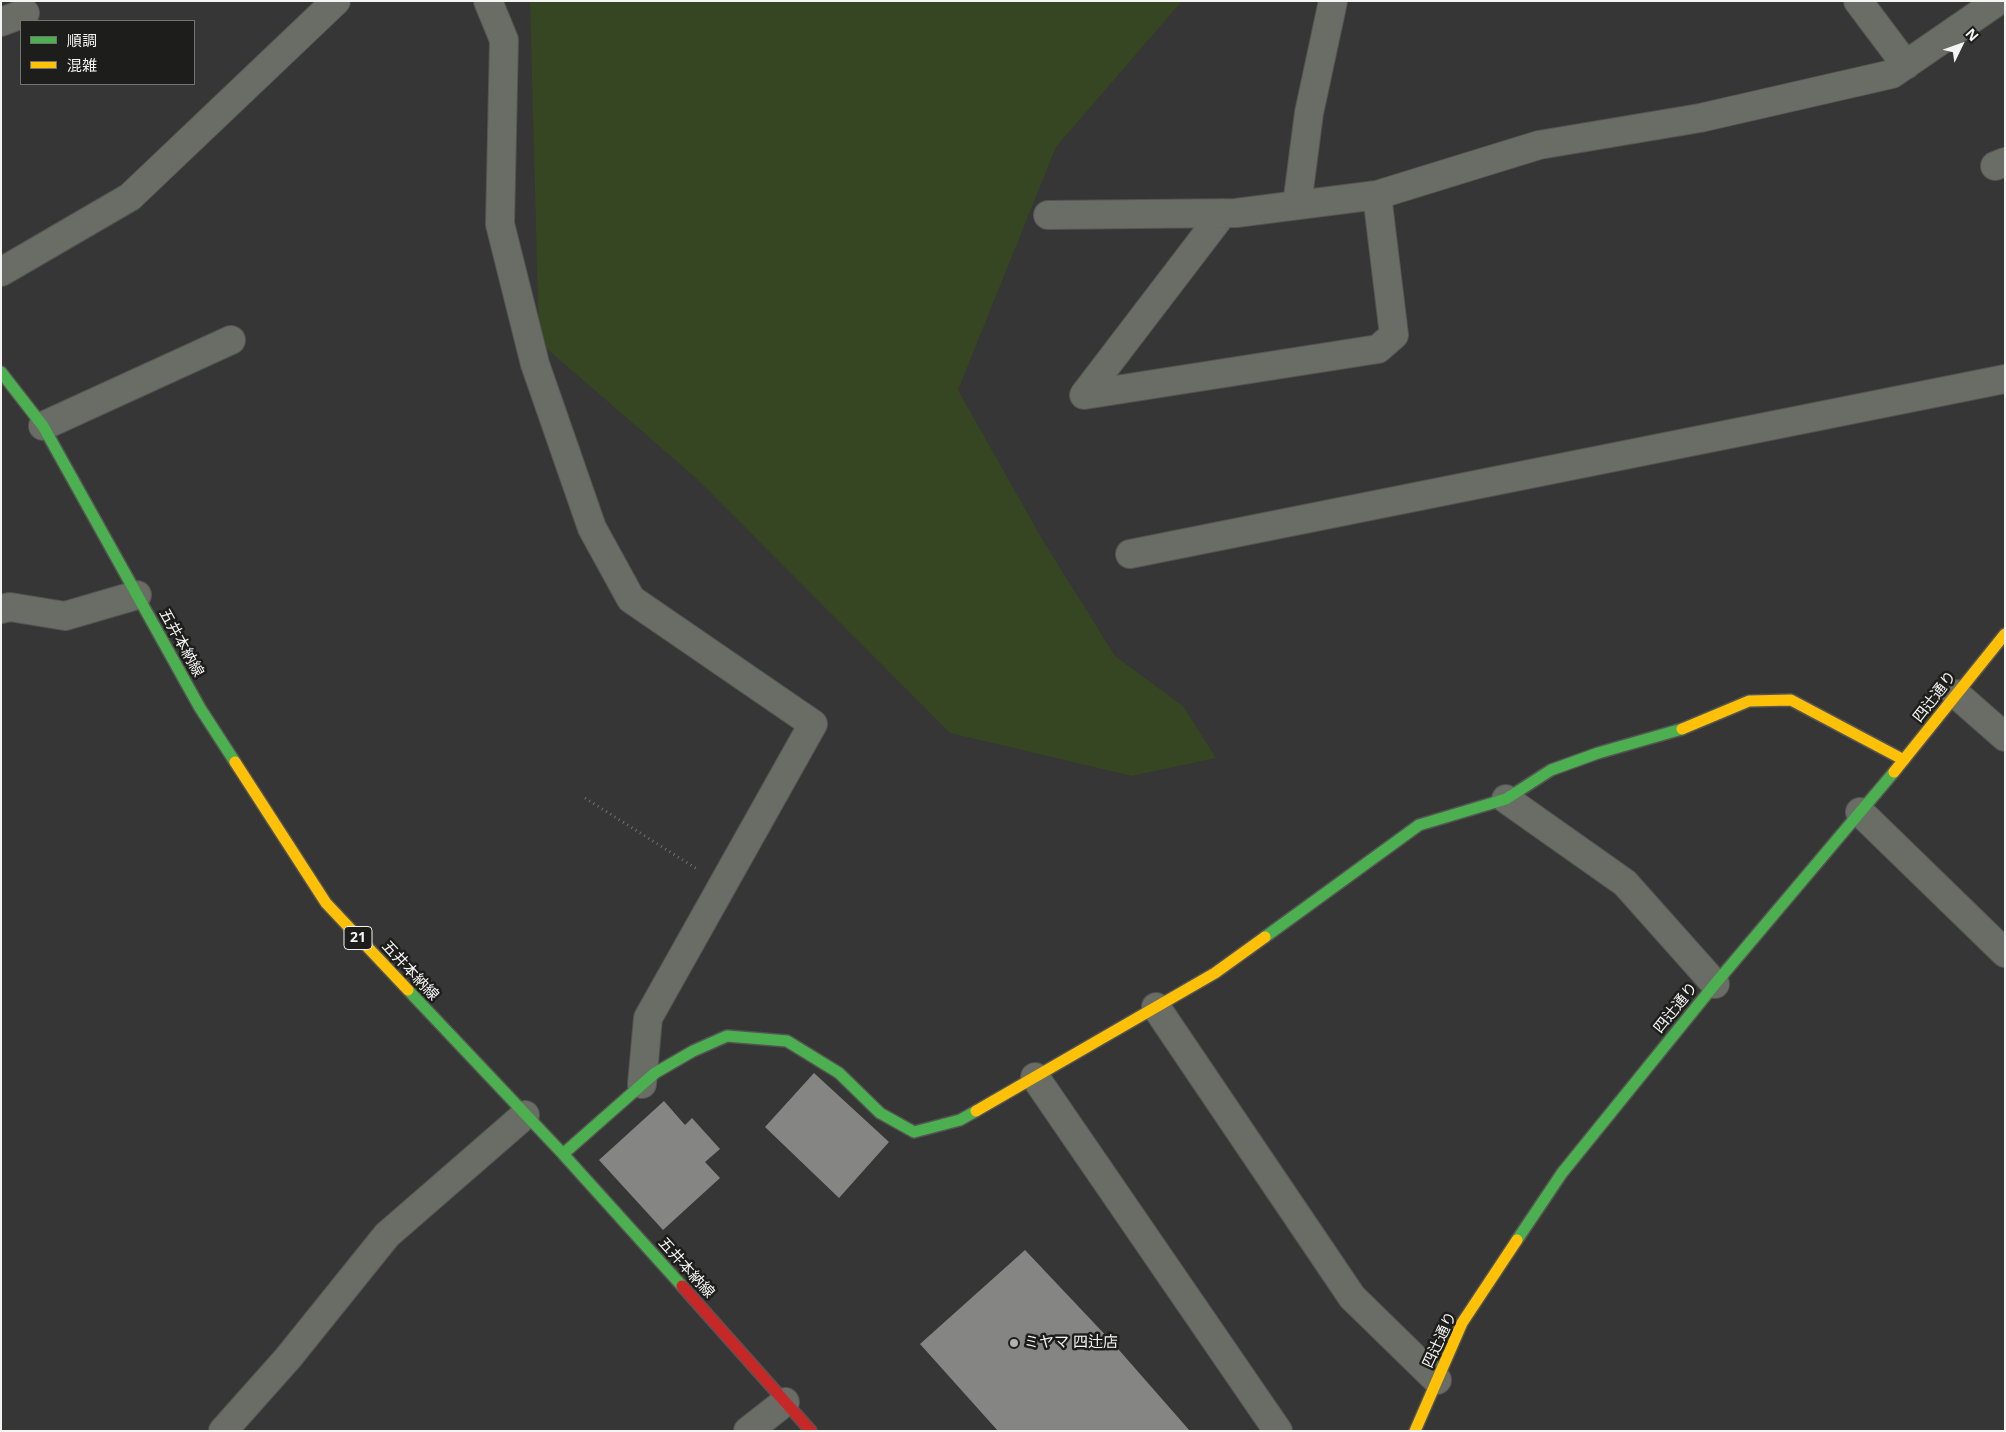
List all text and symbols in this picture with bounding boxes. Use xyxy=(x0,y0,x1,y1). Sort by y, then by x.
legend xyxy=(20,20,195,85)
north arrow xyxy=(1936,20,1986,70)
text: N xyxy=(1962,24,1983,45)
text: 順調 xyxy=(67,30,97,50)
text: 混雑 xyxy=(67,55,97,75)
street label: 五井本納線 xyxy=(155,606,207,680)
street label: 四辻通り xyxy=(1909,668,1961,726)
road number: 21 xyxy=(344,926,372,950)
street label: 五井本納線 xyxy=(378,937,442,1005)
street label: 四辻通り xyxy=(1650,979,1702,1037)
street label: 五井本納線 xyxy=(654,1234,718,1302)
street label: 四辻通り xyxy=(1419,1309,1461,1371)
place label: ミヤマ 四辻店 xyxy=(1024,1334,1118,1352)
marker: ミヤマ 四辻店 xyxy=(1008,1337,1020,1349)

